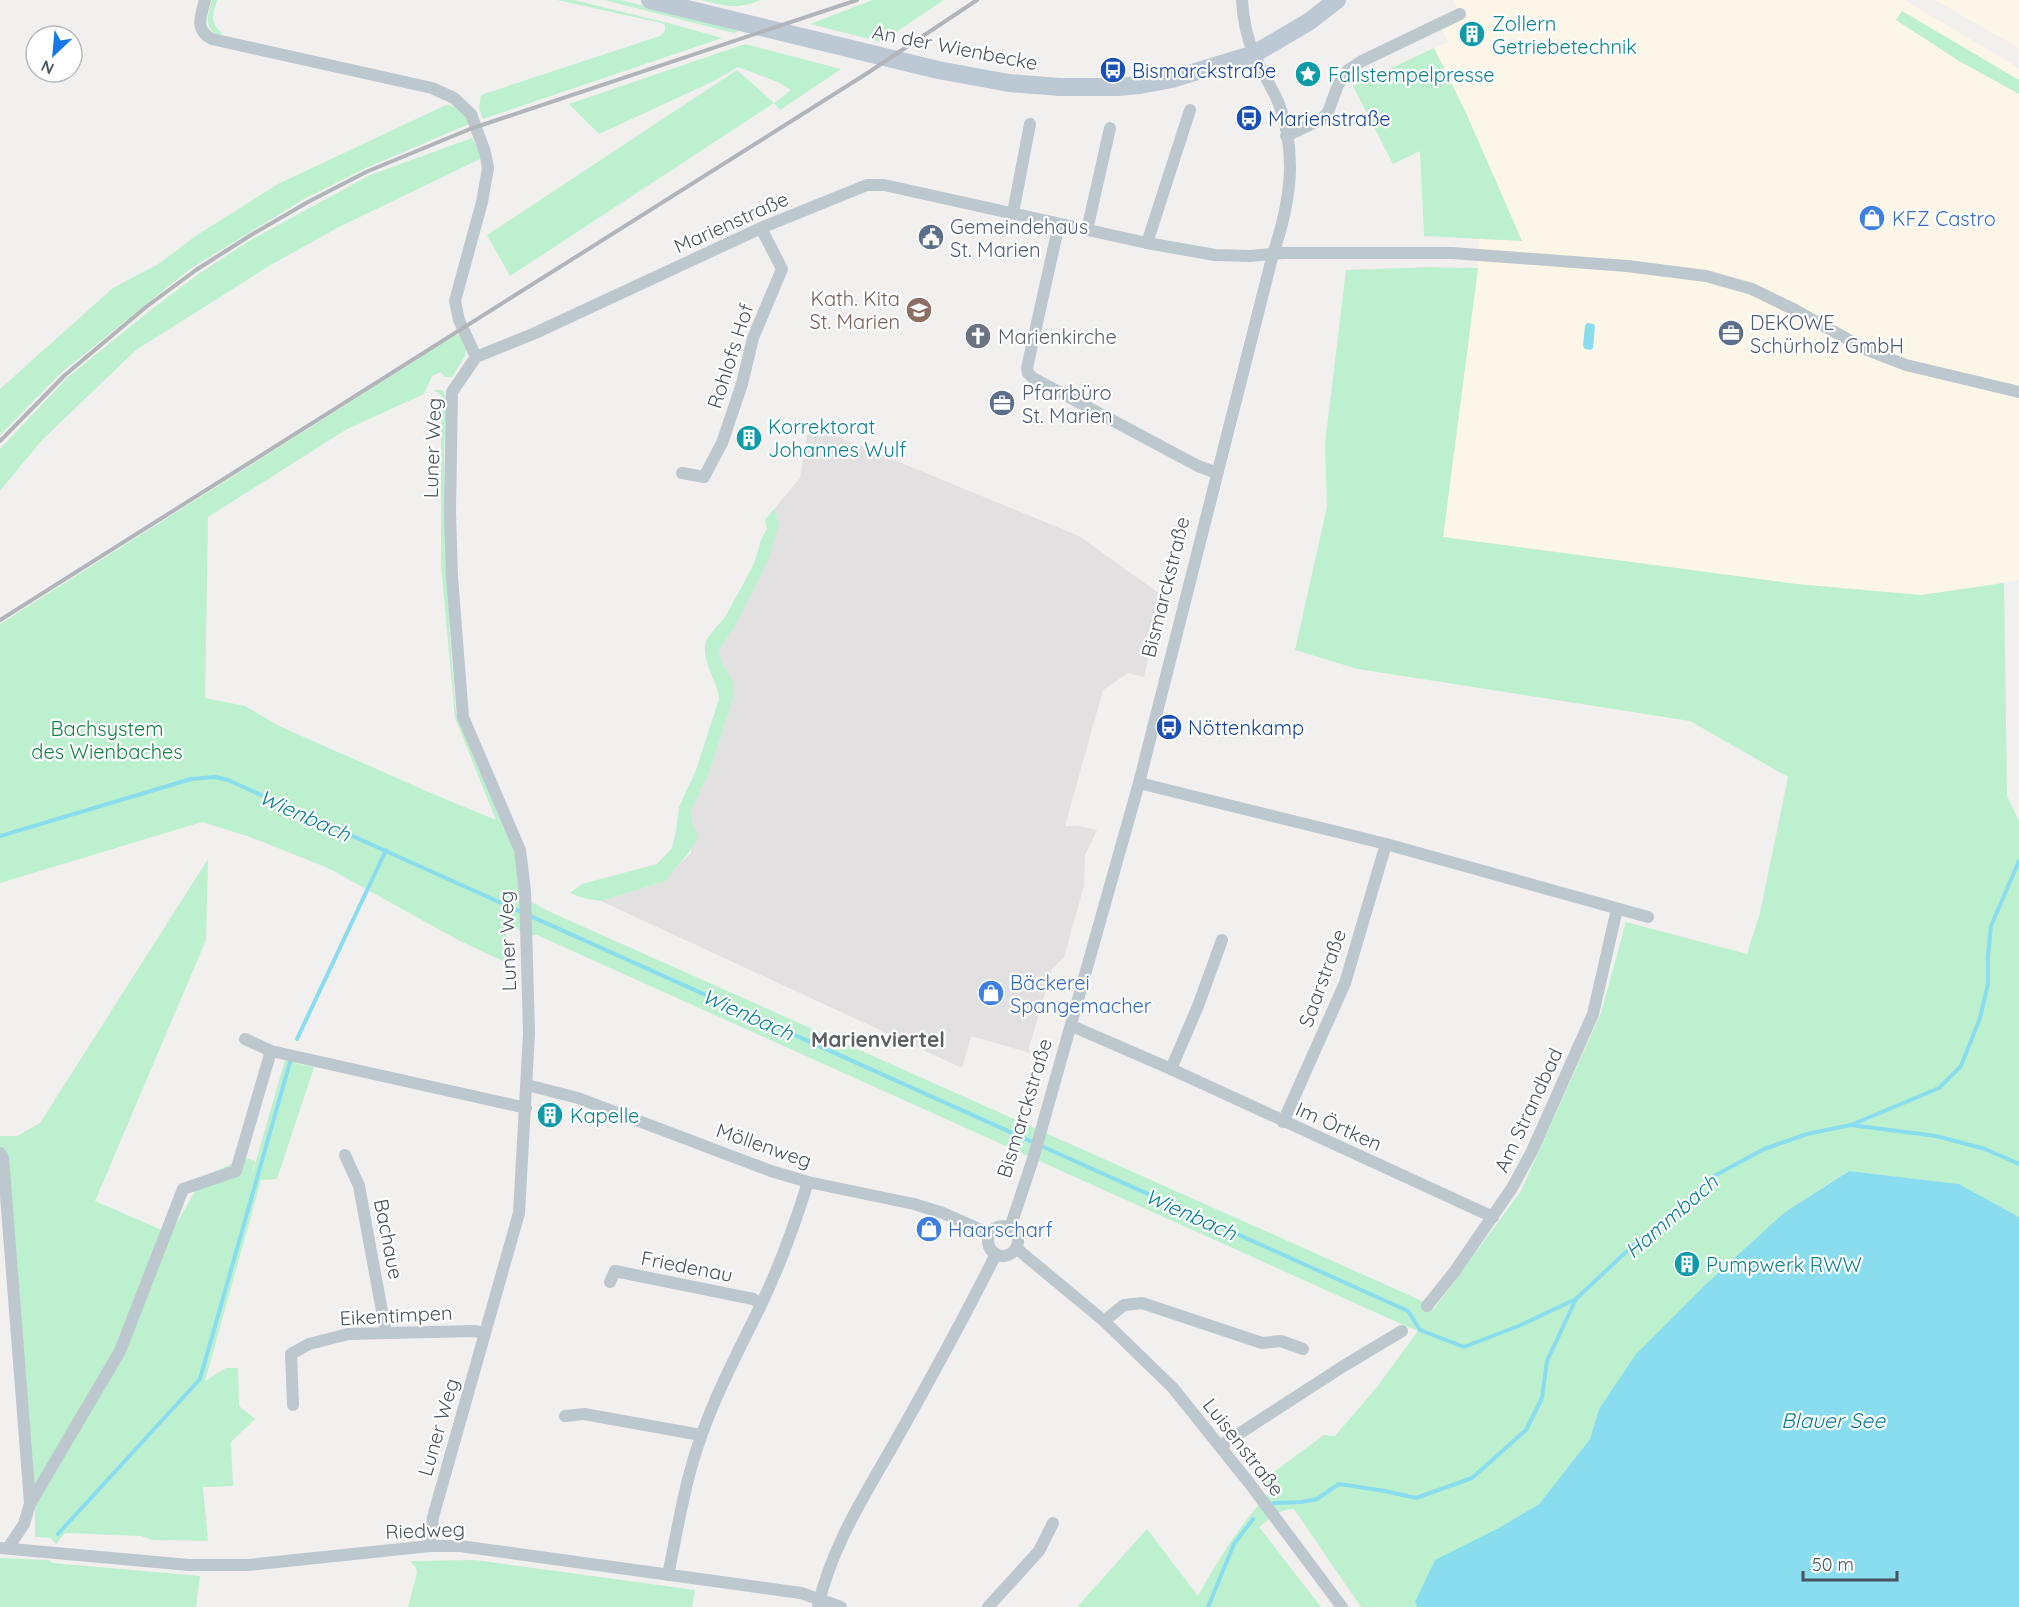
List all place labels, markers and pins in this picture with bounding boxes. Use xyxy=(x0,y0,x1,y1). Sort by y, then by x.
place label: Zollern Getriebetechnik xyxy=(1492,11,1637,59)
building icon: Zollern Getriebetechnik xyxy=(1457,19,1487,49)
bus stop icon: Bismarckstraße xyxy=(1098,55,1128,85)
place label: Bismarckstraße xyxy=(1132,58,1276,83)
place icon: Fallstempelpresse xyxy=(1293,59,1323,89)
place label: Fallstempelpresse xyxy=(1328,62,1495,87)
bus stop icon: Marienstraße xyxy=(1234,103,1264,133)
place label: Marienstraße xyxy=(1268,106,1391,131)
shop icon: KFZ Castro xyxy=(1857,203,1887,233)
place label: KFZ Castro xyxy=(1892,206,1996,231)
place label: Gemeindehaus St. Marien xyxy=(950,214,1088,262)
public building icon: Gemeindehaus St. Marien xyxy=(916,222,946,252)
place label: Kath. Kita St. Marien xyxy=(809,286,900,334)
school or university icon: Kath. Kita St. Marien xyxy=(904,295,934,325)
place label: DEKOWE Schürholz GmbH xyxy=(1750,310,1904,358)
office icon: DEKOWE Schürholz GmbH xyxy=(1716,318,1746,348)
church icon: Marienkirche xyxy=(963,321,993,351)
place label: Marienkirche xyxy=(998,324,1117,349)
place label: Pfarrbüro St. Marien xyxy=(1022,380,1113,428)
office icon: Pfarrbüro St. Marien xyxy=(987,388,1017,418)
place label: Korrektorat Johannes Wulf xyxy=(768,414,907,462)
building icon: Korrektorat Johannes Wulf xyxy=(734,423,764,453)
bus stop icon: Nöttenkamp xyxy=(1154,712,1184,742)
place label: Nöttenkamp xyxy=(1188,715,1304,740)
place label: Bäckerei Spangemacher xyxy=(1010,970,1152,1018)
shop icon: Bäckerei Spangemacher xyxy=(976,978,1006,1008)
building icon: Kapelle xyxy=(535,1100,565,1130)
place label: Kapelle xyxy=(570,1103,639,1128)
shop icon: Haarscharf xyxy=(914,1214,944,1244)
place label: Haarscharf xyxy=(948,1217,1053,1242)
building icon: Pumpwerk RWW xyxy=(1672,1249,1702,1279)
place label: Pumpwerk RWW xyxy=(1706,1252,1862,1277)

